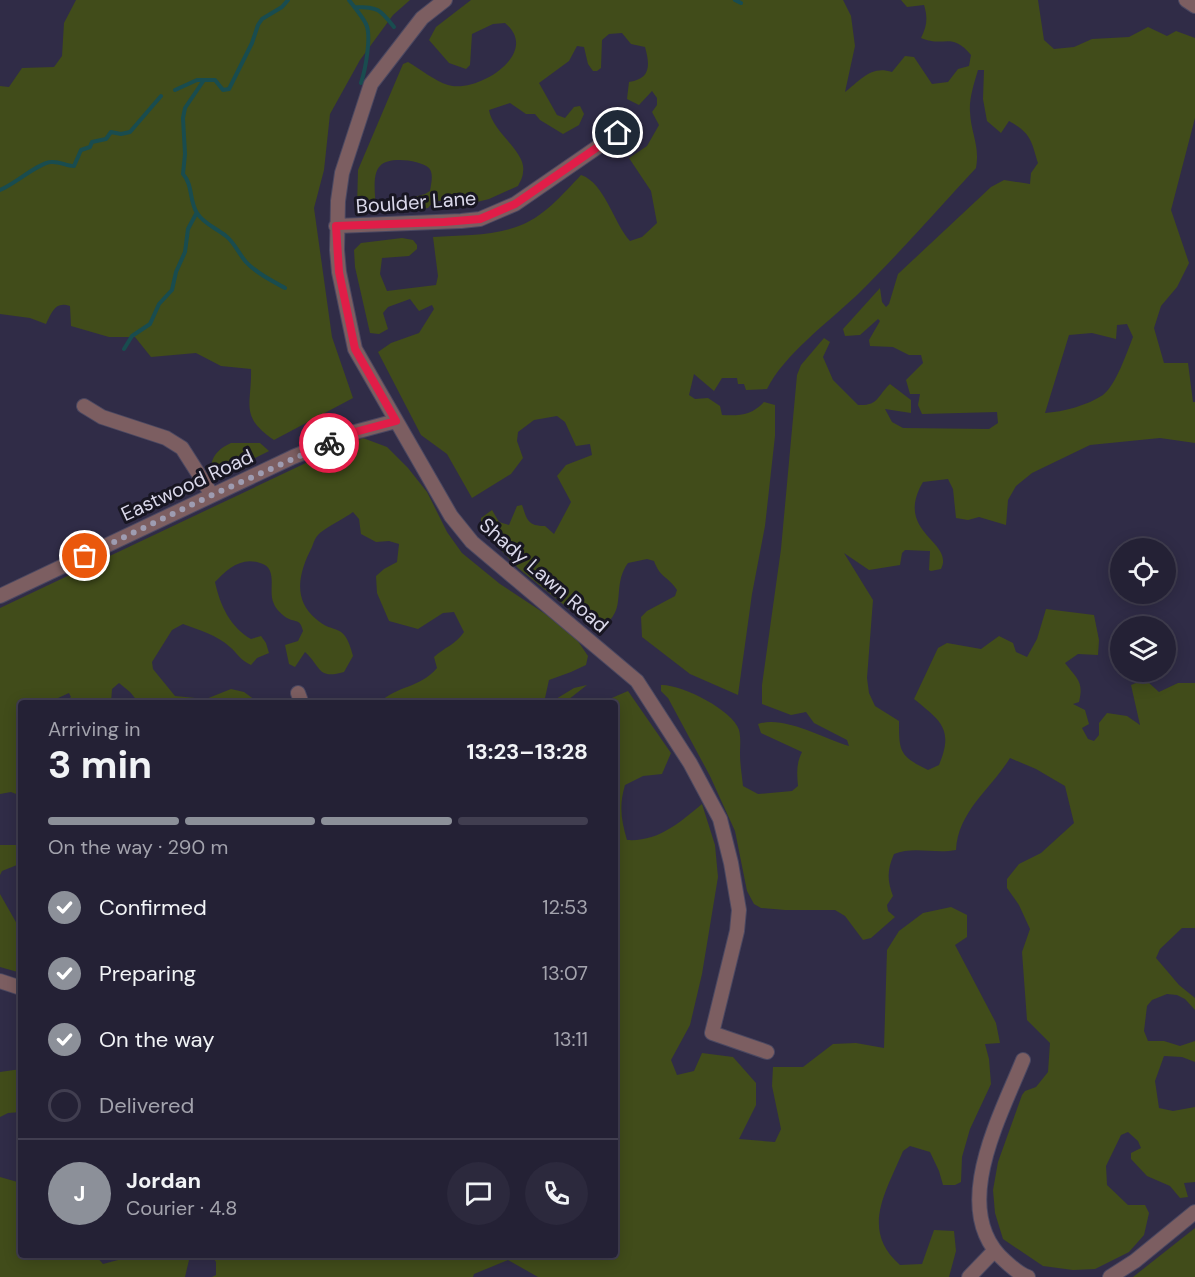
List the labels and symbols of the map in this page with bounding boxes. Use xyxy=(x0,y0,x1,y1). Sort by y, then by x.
pin xyxy=(592,107,643,158)
street label: Boulder Lane xyxy=(355,185,477,219)
courier xyxy=(299,413,359,473)
street label: Eastwood Road xyxy=(117,443,257,527)
street label: Shady Lawn Road xyxy=(474,512,614,638)
pin xyxy=(59,530,110,581)

